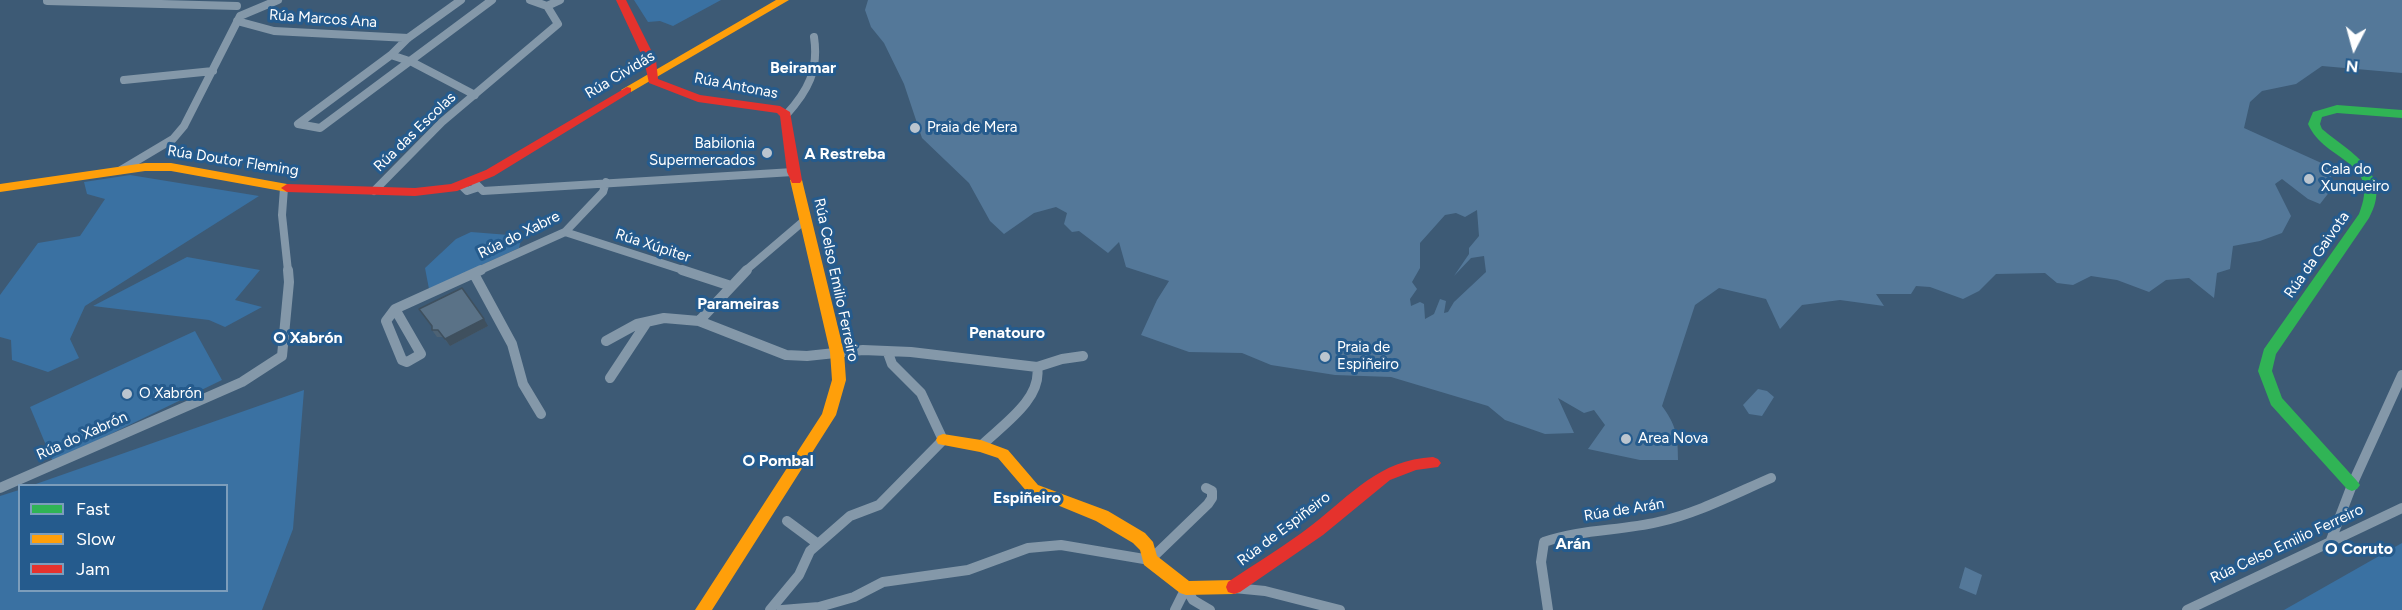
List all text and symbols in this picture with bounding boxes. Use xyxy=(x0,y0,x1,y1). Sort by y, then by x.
street label: Rúa Marcos Ana xyxy=(268,6,378,32)
north arrow xyxy=(2324,18,2384,78)
street label: Rúa Cividás xyxy=(582,47,658,103)
text: N xyxy=(2345,56,2359,76)
district label: Beiramar xyxy=(770,58,836,78)
street label: Rúa Antonas xyxy=(693,69,779,103)
street label: Rúa das Escolas xyxy=(370,88,460,176)
place label: Praia de Mera xyxy=(927,119,1017,137)
marker: Praia de Mera xyxy=(908,121,922,135)
place label: Babilonia Supermercados xyxy=(649,135,755,170)
street label: Rúa Doutor Fleming xyxy=(166,142,300,180)
district label: A Restreba xyxy=(804,144,886,164)
marker: Babilonia Supermercados xyxy=(760,146,774,160)
place label: Cala do Xunqueiro xyxy=(2321,161,2389,196)
marker: Cala do Xunqueiro xyxy=(2302,172,2316,186)
street label: Rúa Celso Emilio Ferreiro xyxy=(810,196,862,364)
street label: Rúa do Xabre xyxy=(475,207,563,263)
street label: Rúa da Gaivota xyxy=(2281,208,2353,302)
street label: Rúa Xúpiter xyxy=(613,225,693,267)
district label: Parameiras xyxy=(697,294,779,314)
district label: Penatouro xyxy=(969,323,1045,343)
district label: O Xabrón xyxy=(273,328,343,348)
place label: Praia de Espiñeiro xyxy=(1337,339,1399,374)
marker: Praia de Espiñeiro xyxy=(1318,350,1332,364)
place label: O Xabrón xyxy=(139,385,202,403)
marker: O Xabrón xyxy=(120,387,134,401)
street label: Rúa do Xabrón xyxy=(34,408,130,464)
place label: Area Nova xyxy=(1638,430,1708,448)
marker: Area Nova xyxy=(1619,432,1633,446)
district label: O Pombal xyxy=(742,451,814,471)
legend xyxy=(18,484,228,592)
district label: Espiñeiro xyxy=(993,488,1061,508)
street label: Rúa de Espiñeiro xyxy=(1234,488,1334,570)
street label: Rúa de Arán xyxy=(1583,495,1665,525)
text: Fast xyxy=(76,498,110,520)
street label: Rúa Celso Emilio Ferreiro xyxy=(2208,501,2366,587)
text: Slow xyxy=(76,528,115,550)
district label: Arán xyxy=(1555,534,1591,554)
district label: O Coruto xyxy=(2325,539,2393,559)
text: Jam xyxy=(76,558,110,580)

